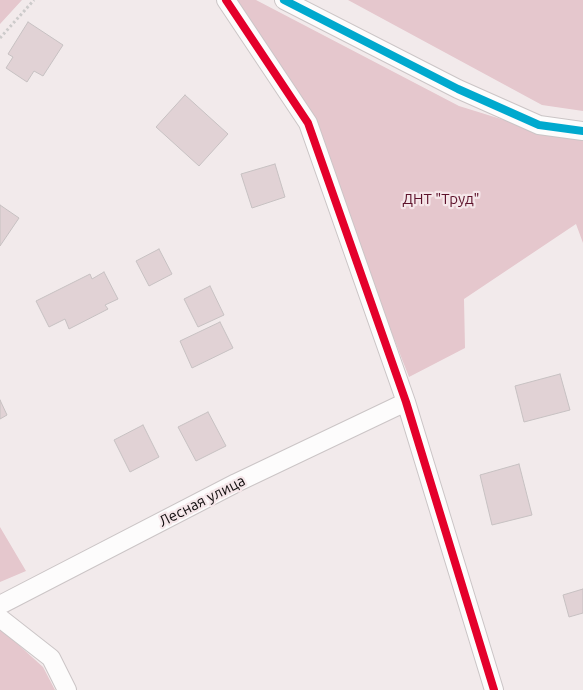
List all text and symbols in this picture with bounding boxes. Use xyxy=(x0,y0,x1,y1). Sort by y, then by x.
park label: ДНТ "Труд" xyxy=(403,190,479,208)
street label: Лесная улица xyxy=(156,471,248,531)

